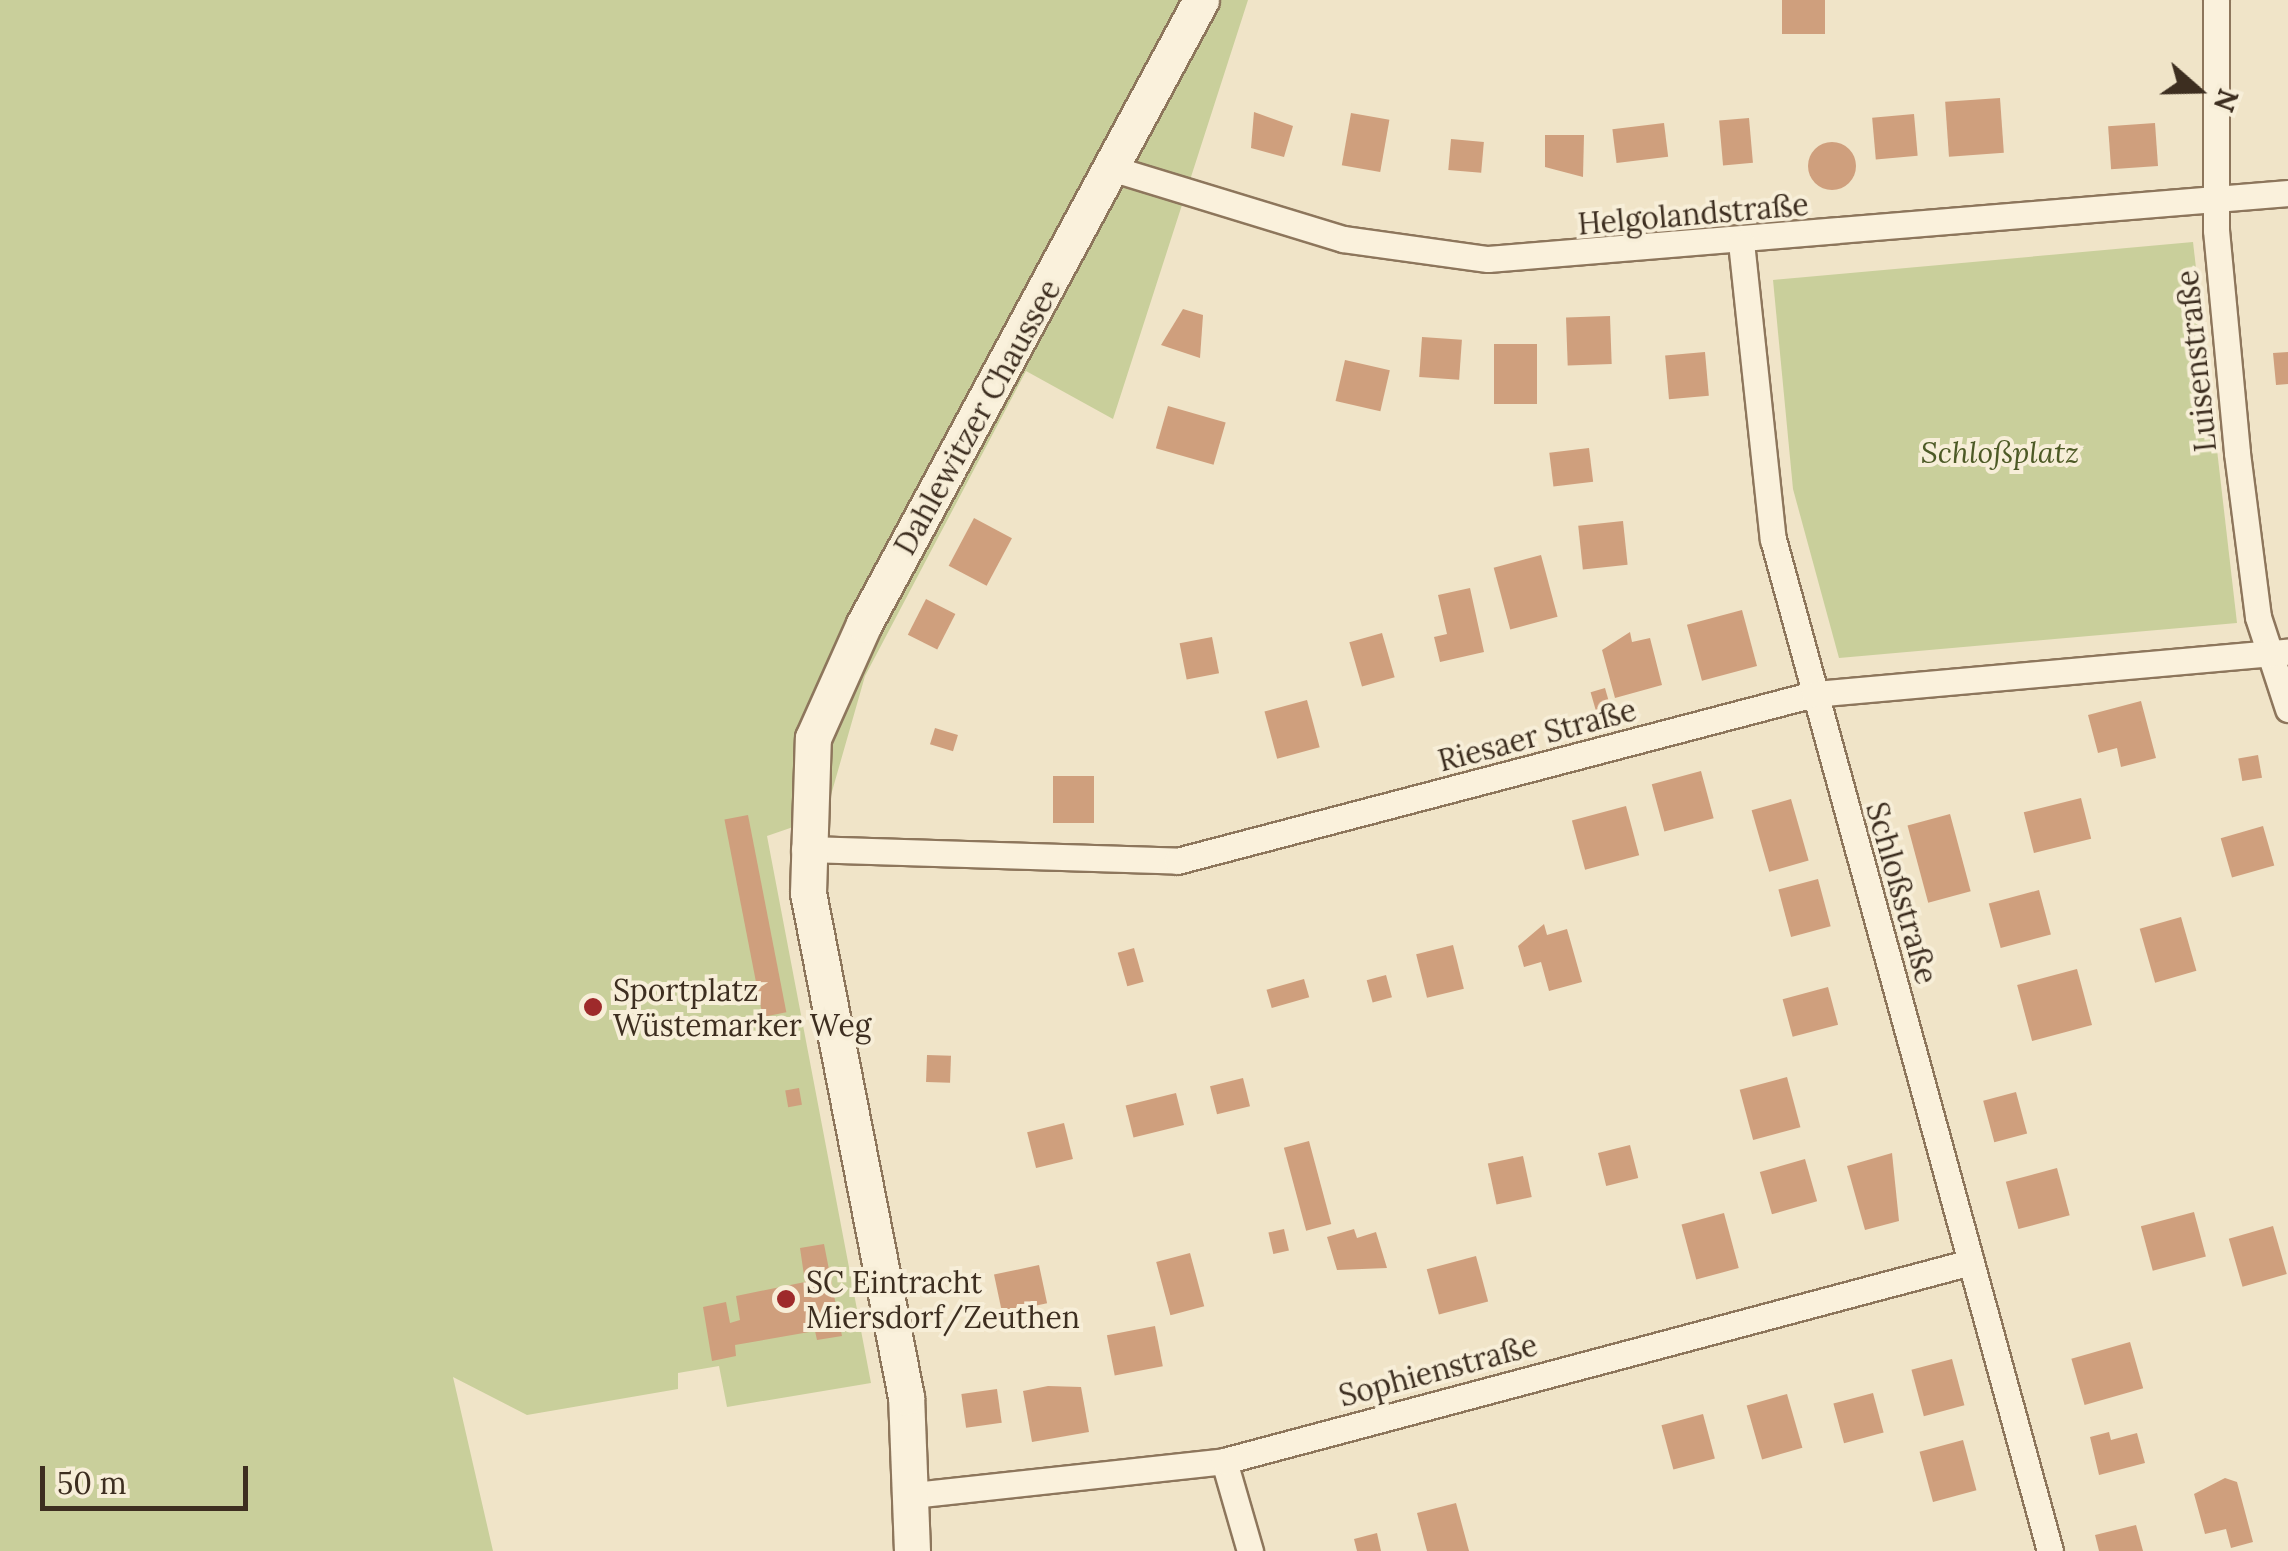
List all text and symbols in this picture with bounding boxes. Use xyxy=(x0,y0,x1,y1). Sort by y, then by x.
north arrow xyxy=(2148,40,2248,140)
text: N xyxy=(2206,84,2247,117)
street label: Helgolandstraße xyxy=(1576,186,1810,242)
street label: Luisenstraße xyxy=(2169,268,2223,454)
street label: Dahlewitzer Chaussee xyxy=(886,273,1068,561)
park label: Schloßplatz xyxy=(1921,434,2079,470)
street label: Riesaer Straße xyxy=(1434,691,1640,779)
street label: Schloßstraße xyxy=(1859,798,1945,988)
place label: Sportplatz Wüstemarker Weg xyxy=(613,972,871,1042)
marker: Sportplatz Wüstemarker Weg xyxy=(582,996,604,1018)
place label: SC Eintracht Miersdorf/Zeuthen xyxy=(806,1264,1080,1334)
marker: SC Eintracht Miersdorf/Zeuthen xyxy=(775,1288,797,1310)
street label: Sophienstraße xyxy=(1335,1326,1541,1414)
scale bar xyxy=(45,1446,252,1508)
text: 50 m xyxy=(57,1464,127,1502)

